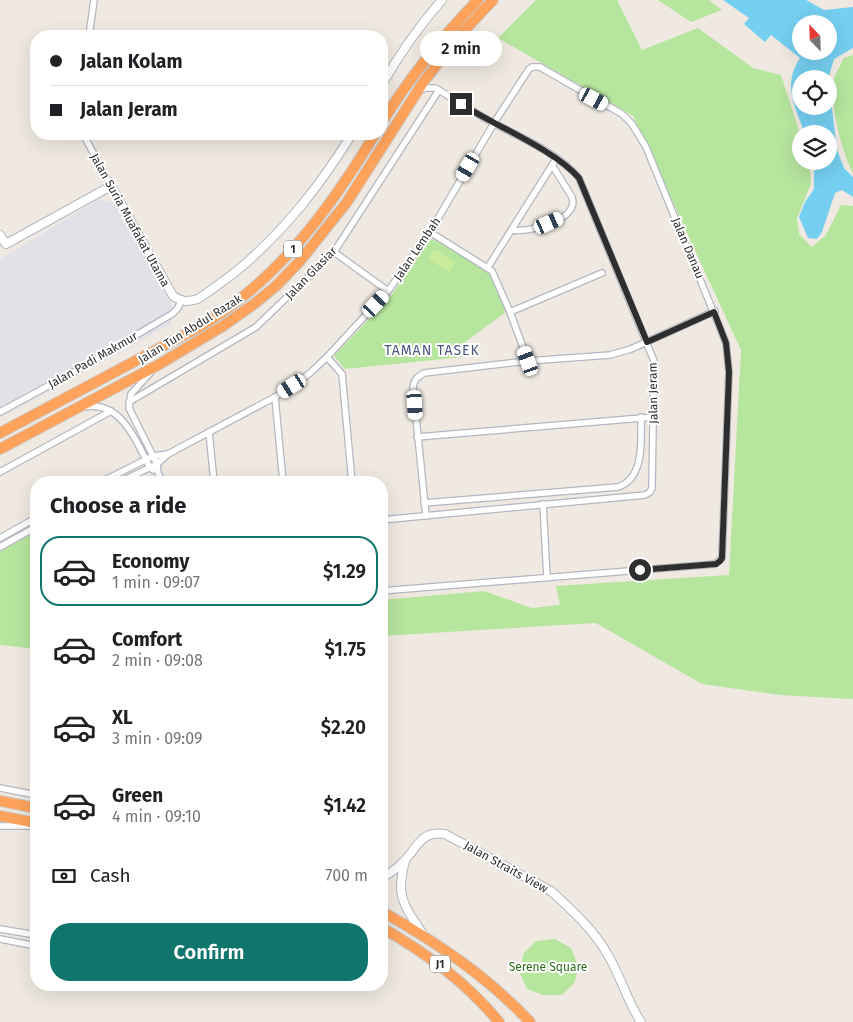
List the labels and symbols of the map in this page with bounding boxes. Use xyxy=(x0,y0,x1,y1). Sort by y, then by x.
north arrow xyxy=(792,15,838,60)
callout: 2 min xyxy=(420,32,502,66)
car xyxy=(577,85,610,113)
route end xyxy=(450,93,472,115)
car xyxy=(454,150,481,184)
street label: Jalan Suria Muafakat Utama xyxy=(87,151,173,289)
car xyxy=(532,210,565,236)
street label: Jalan Lembah xyxy=(391,215,443,283)
street label: Jalan Danau xyxy=(669,215,707,281)
road number: 1 xyxy=(284,240,302,258)
street label: Jalan Glasiar xyxy=(282,243,340,302)
car xyxy=(360,288,391,320)
street label: Jalan Tun Abdul Razak xyxy=(136,291,245,367)
street label: Jalan Padi Makmur xyxy=(46,329,140,391)
district label: TAMAN TASEK xyxy=(384,342,480,359)
car xyxy=(515,344,540,378)
street label: Jalan Jeram xyxy=(645,362,661,424)
car xyxy=(275,372,308,400)
car xyxy=(406,390,423,420)
route start xyxy=(629,559,651,581)
street label: Jalan Straits View xyxy=(462,838,551,896)
road number: J1 xyxy=(430,956,450,972)
park label: Serene Square xyxy=(509,960,587,974)

